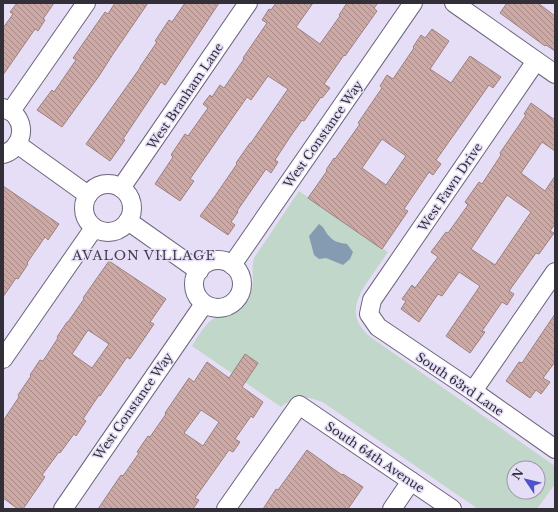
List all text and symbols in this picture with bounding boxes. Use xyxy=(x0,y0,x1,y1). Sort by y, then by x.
street label: West Branham Lane xyxy=(143,40,226,153)
street label: West Constance Way xyxy=(280,77,366,191)
street label: West Fawn Drive xyxy=(414,140,485,235)
district label: AVALON VILLAGE xyxy=(71,247,216,264)
street label: West Constance Way xyxy=(90,349,176,463)
street label: South 63rd Lane xyxy=(413,349,507,419)
street label: South 64th Avenue xyxy=(323,418,427,496)
north arrow xyxy=(506,460,546,500)
text: N xyxy=(509,465,527,483)

